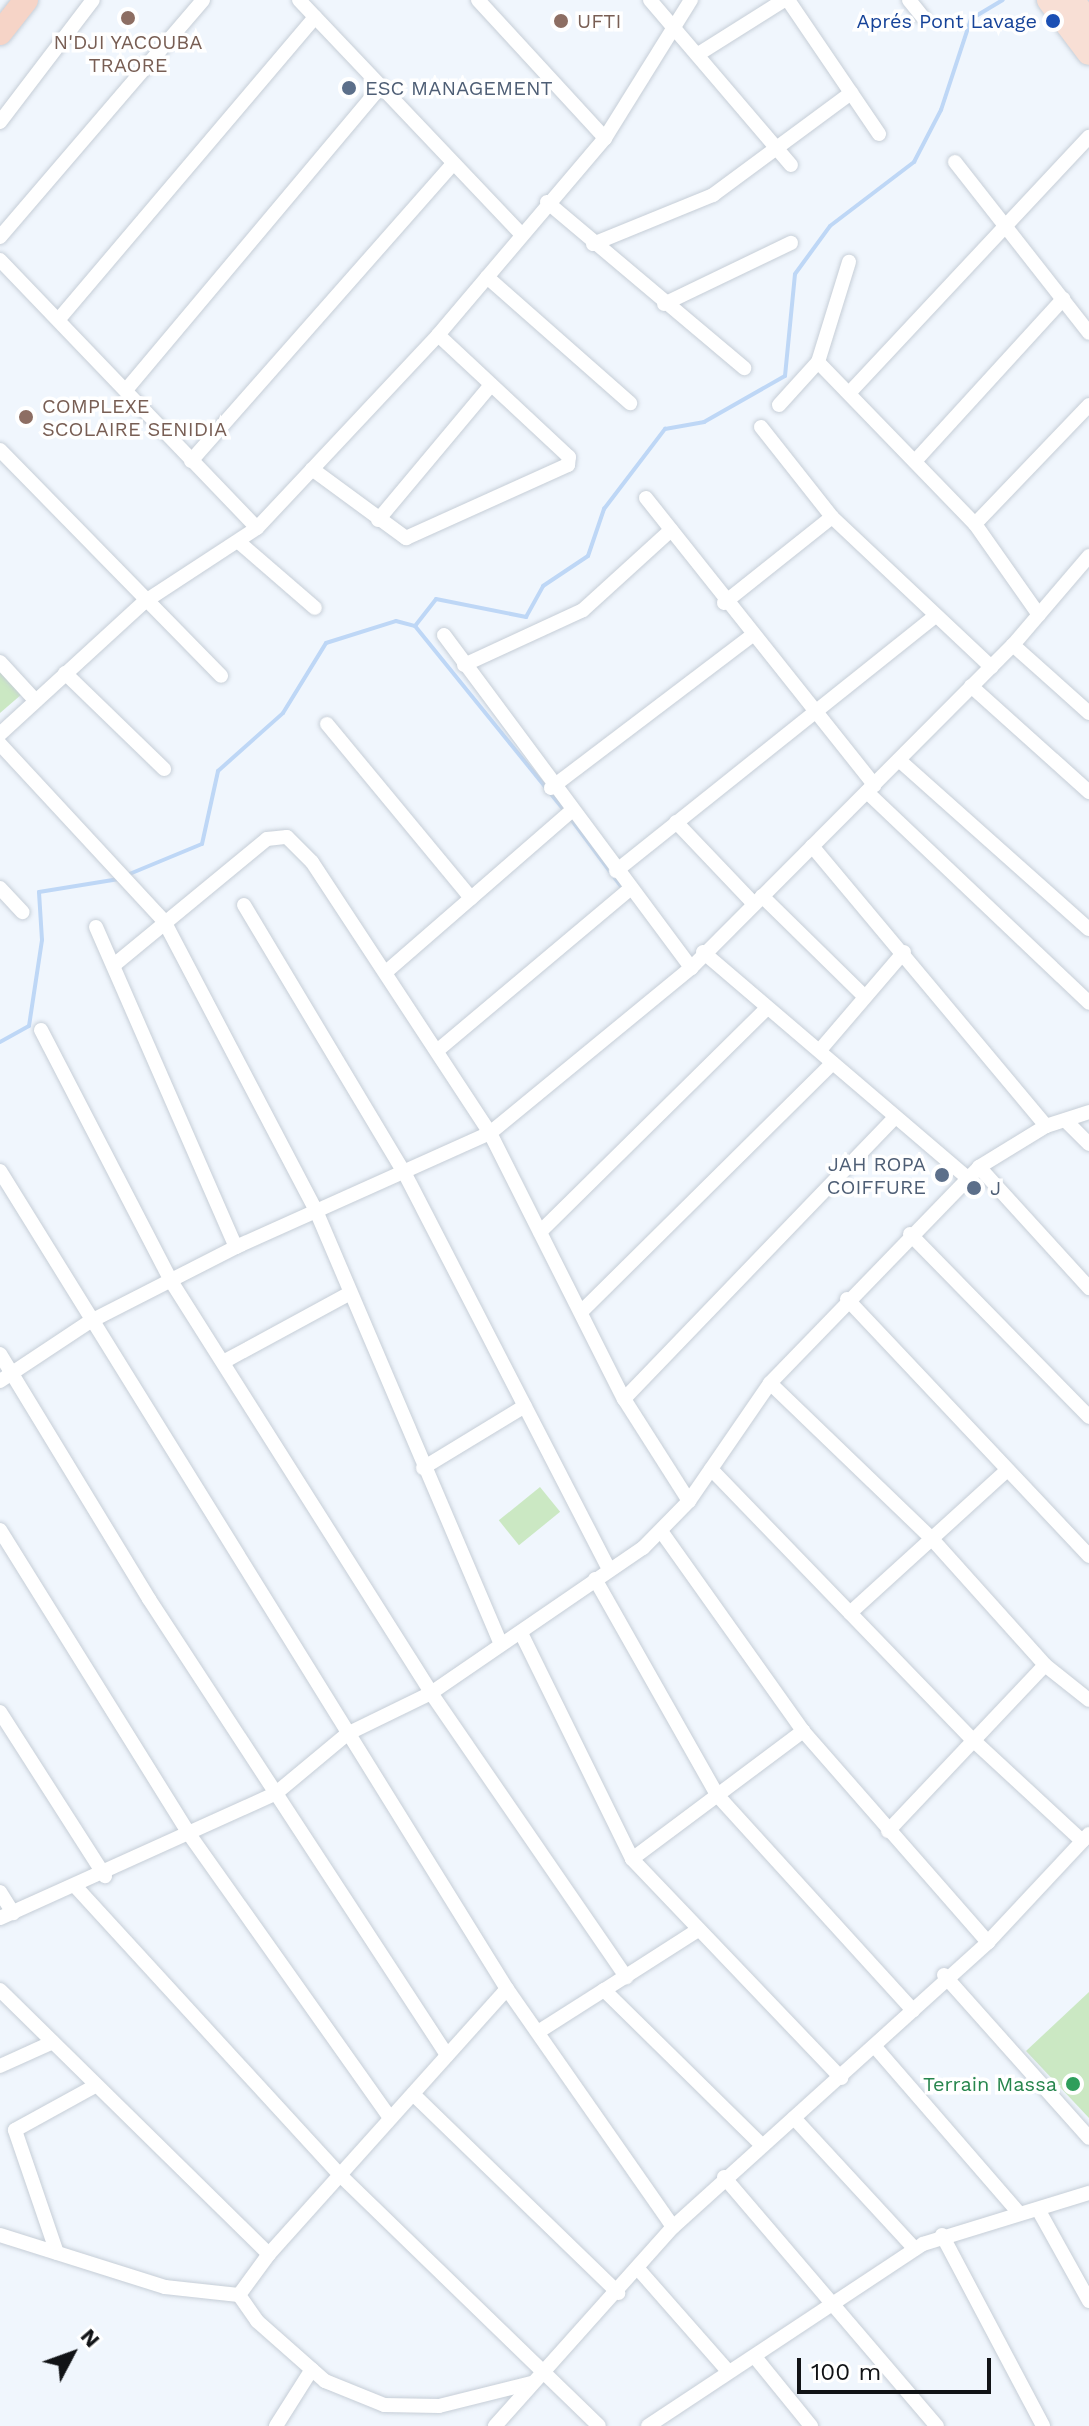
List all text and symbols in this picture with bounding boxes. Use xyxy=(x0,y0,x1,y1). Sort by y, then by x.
marker: N'DJI YACOUBA TRAORE xyxy=(119,9,137,27)
place label: UFTI xyxy=(577,9,621,33)
place label: Aprés Pont Lavage xyxy=(856,9,1037,33)
marker: UFTI xyxy=(552,12,570,30)
marker: Aprés Pont Lavage xyxy=(1044,12,1062,30)
place label: N'DJI YACOUBA TRAORE xyxy=(53,30,203,77)
place label: ESC MANAGEMENT xyxy=(365,76,553,100)
marker: ESC MANAGEMENT xyxy=(340,79,358,97)
place label: COMPLEXE SCOLAIRE SENIDIA xyxy=(42,394,227,441)
marker: COMPLEXE SCOLAIRE SENIDIA xyxy=(17,408,35,426)
place label: JAH ROPA COIFFURE xyxy=(827,1152,926,1199)
marker: JAH ROPA COIFFURE xyxy=(933,1166,951,1184)
place label: J xyxy=(990,1176,1001,1200)
marker: J xyxy=(965,1179,983,1197)
place label: Terrain Massa xyxy=(923,2072,1057,2096)
marker: Terrain Massa xyxy=(1064,2075,1082,2093)
north arrow xyxy=(32,2314,112,2394)
text: N xyxy=(76,2324,105,2352)
scale bar xyxy=(801,2342,995,2392)
text: 100 m xyxy=(811,2358,881,2386)

